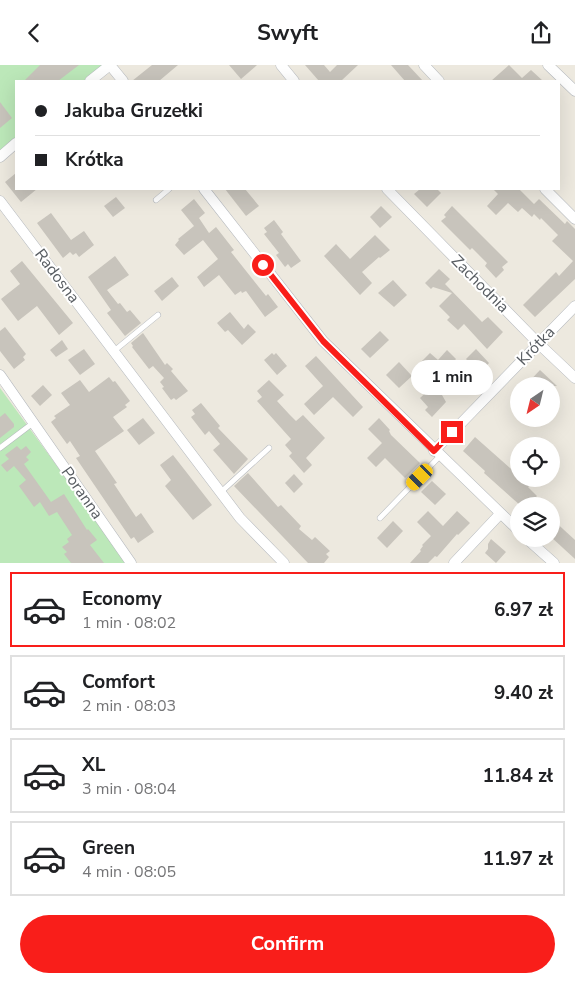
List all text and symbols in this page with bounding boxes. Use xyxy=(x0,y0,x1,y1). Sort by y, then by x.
text: Swyft xyxy=(257,18,318,48)
icon: back xyxy=(20,19,48,47)
icon: share xyxy=(527,19,555,47)
text: Jakuba Gruzełki xyxy=(65,98,203,124)
text: Krótka xyxy=(65,147,124,173)
street label: Radosna xyxy=(29,244,85,308)
street label: Zachodnia xyxy=(446,250,514,318)
route start xyxy=(252,254,274,276)
street label: Krótka xyxy=(512,322,560,370)
callout: 1 min xyxy=(411,359,493,395)
text: 1 min xyxy=(431,366,473,388)
north arrow xyxy=(510,377,560,427)
map controls xyxy=(510,377,560,547)
route end xyxy=(441,421,463,443)
button: locate xyxy=(510,437,560,487)
car xyxy=(404,461,435,493)
street label: Poranna xyxy=(56,462,108,524)
button: layers xyxy=(510,497,560,547)
text: Economy xyxy=(82,586,162,612)
icon: car xyxy=(22,587,67,632)
text: 6.97 zł xyxy=(494,597,553,623)
text: 1 min · 08:02 xyxy=(82,612,176,634)
text: Comfort xyxy=(82,669,155,695)
icon: car xyxy=(22,670,67,715)
text: 9.40 zł xyxy=(494,680,553,706)
text: 2 min · 08:03 xyxy=(82,695,176,717)
text: XL xyxy=(82,752,105,778)
icon: car xyxy=(22,753,67,798)
text: 11.84 zł xyxy=(482,763,553,789)
text: 3 min · 08:04 xyxy=(82,778,176,800)
text: Green xyxy=(82,835,135,861)
icon: car xyxy=(22,836,67,881)
text: 11.97 zł xyxy=(482,846,553,872)
text: 4 min · 08:05 xyxy=(82,861,176,883)
button: Confirm xyxy=(20,915,555,973)

